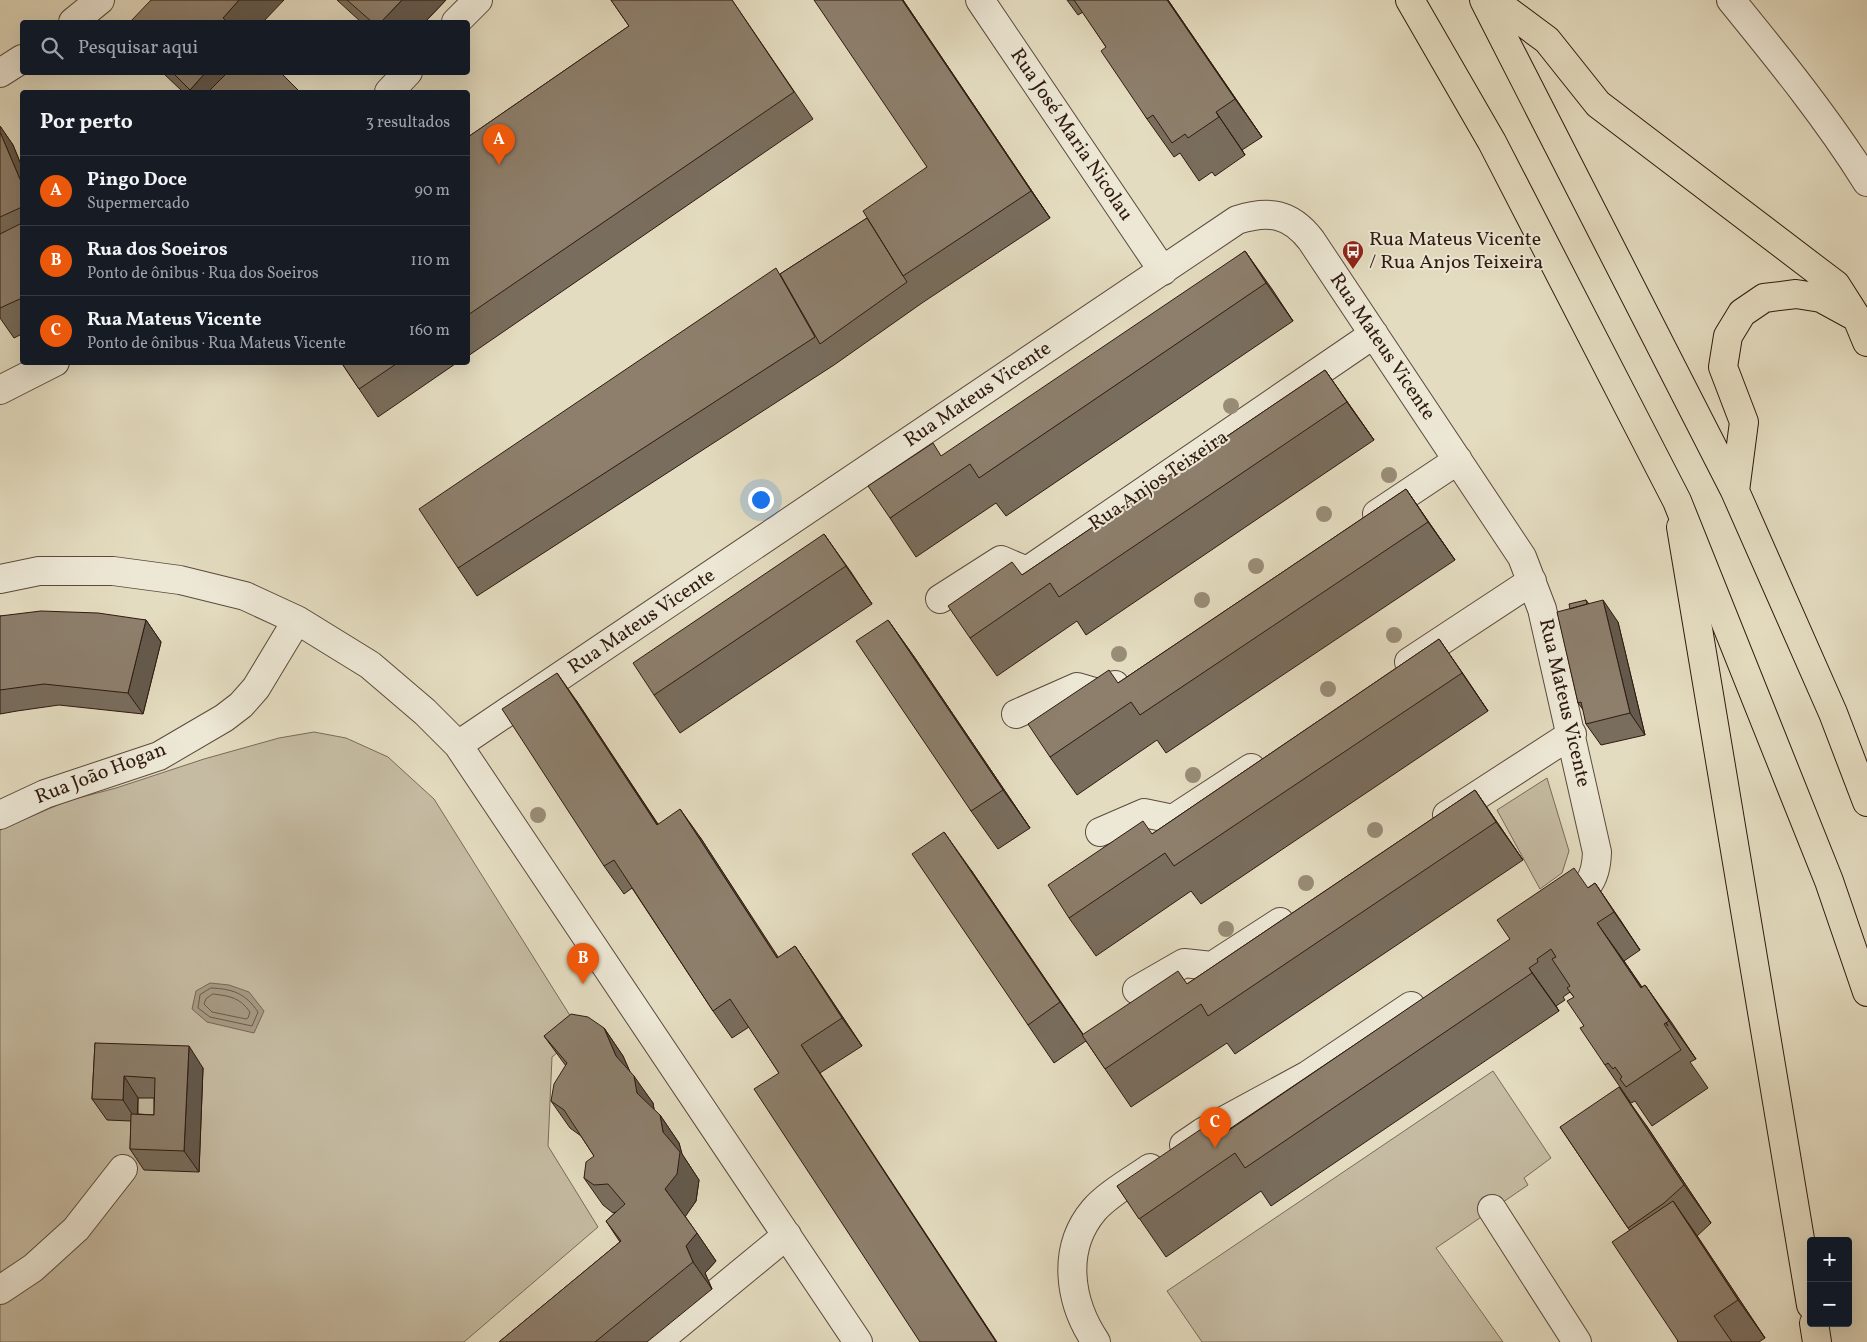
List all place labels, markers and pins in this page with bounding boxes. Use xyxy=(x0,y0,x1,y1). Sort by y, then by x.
pin: A xyxy=(483,124,515,165)
place label: Rua Mateus Vicente / Rua Anjos Teixeira xyxy=(1369,226,1543,277)
bus stop icon: Rua Mateus Vicente / Rua Anjos Teixeira xyxy=(1341,239,1365,270)
pin: B xyxy=(567,943,599,984)
pin: C xyxy=(1199,1107,1231,1148)

